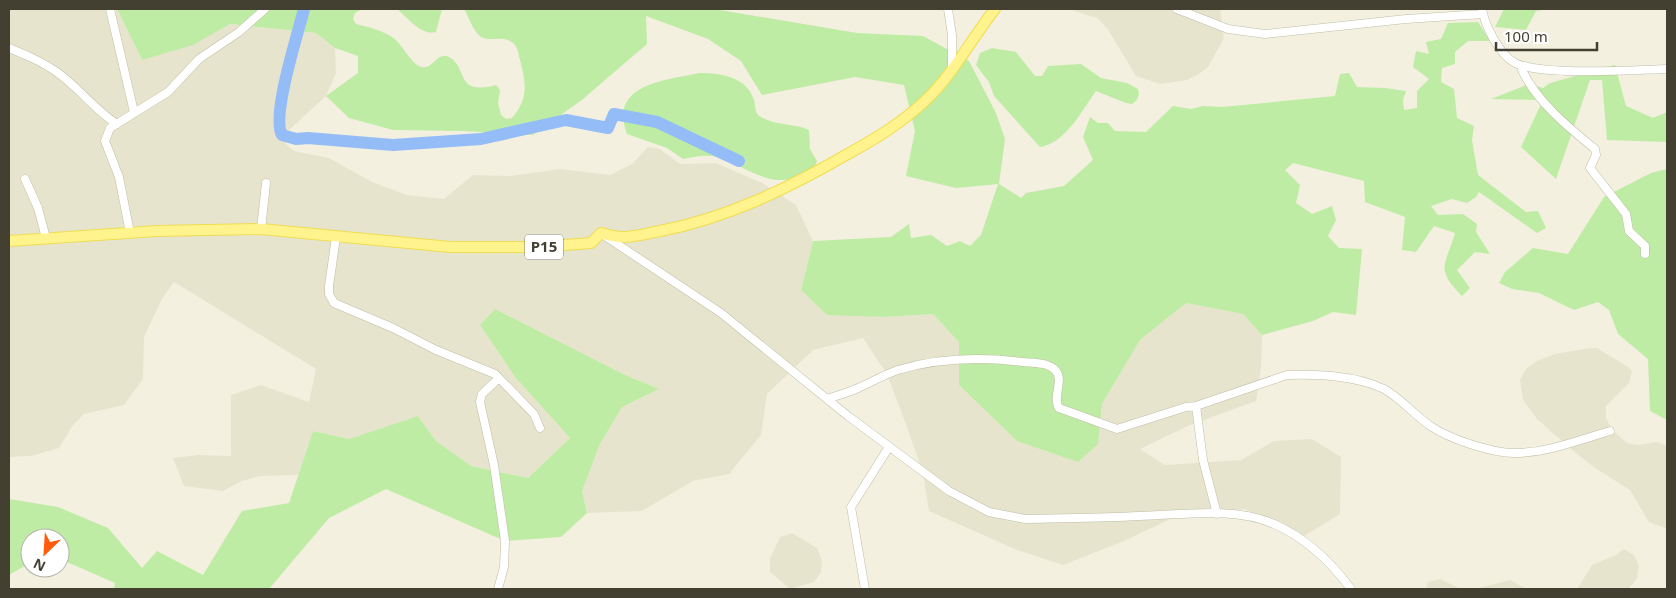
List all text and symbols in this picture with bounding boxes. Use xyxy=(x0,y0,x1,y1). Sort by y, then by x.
scale bar xyxy=(1496,20,1597,52)
text: 100 m xyxy=(1504,26,1548,46)
road number: P15 xyxy=(525,234,563,260)
north arrow xyxy=(20,528,70,578)
text: N xyxy=(30,554,48,576)

